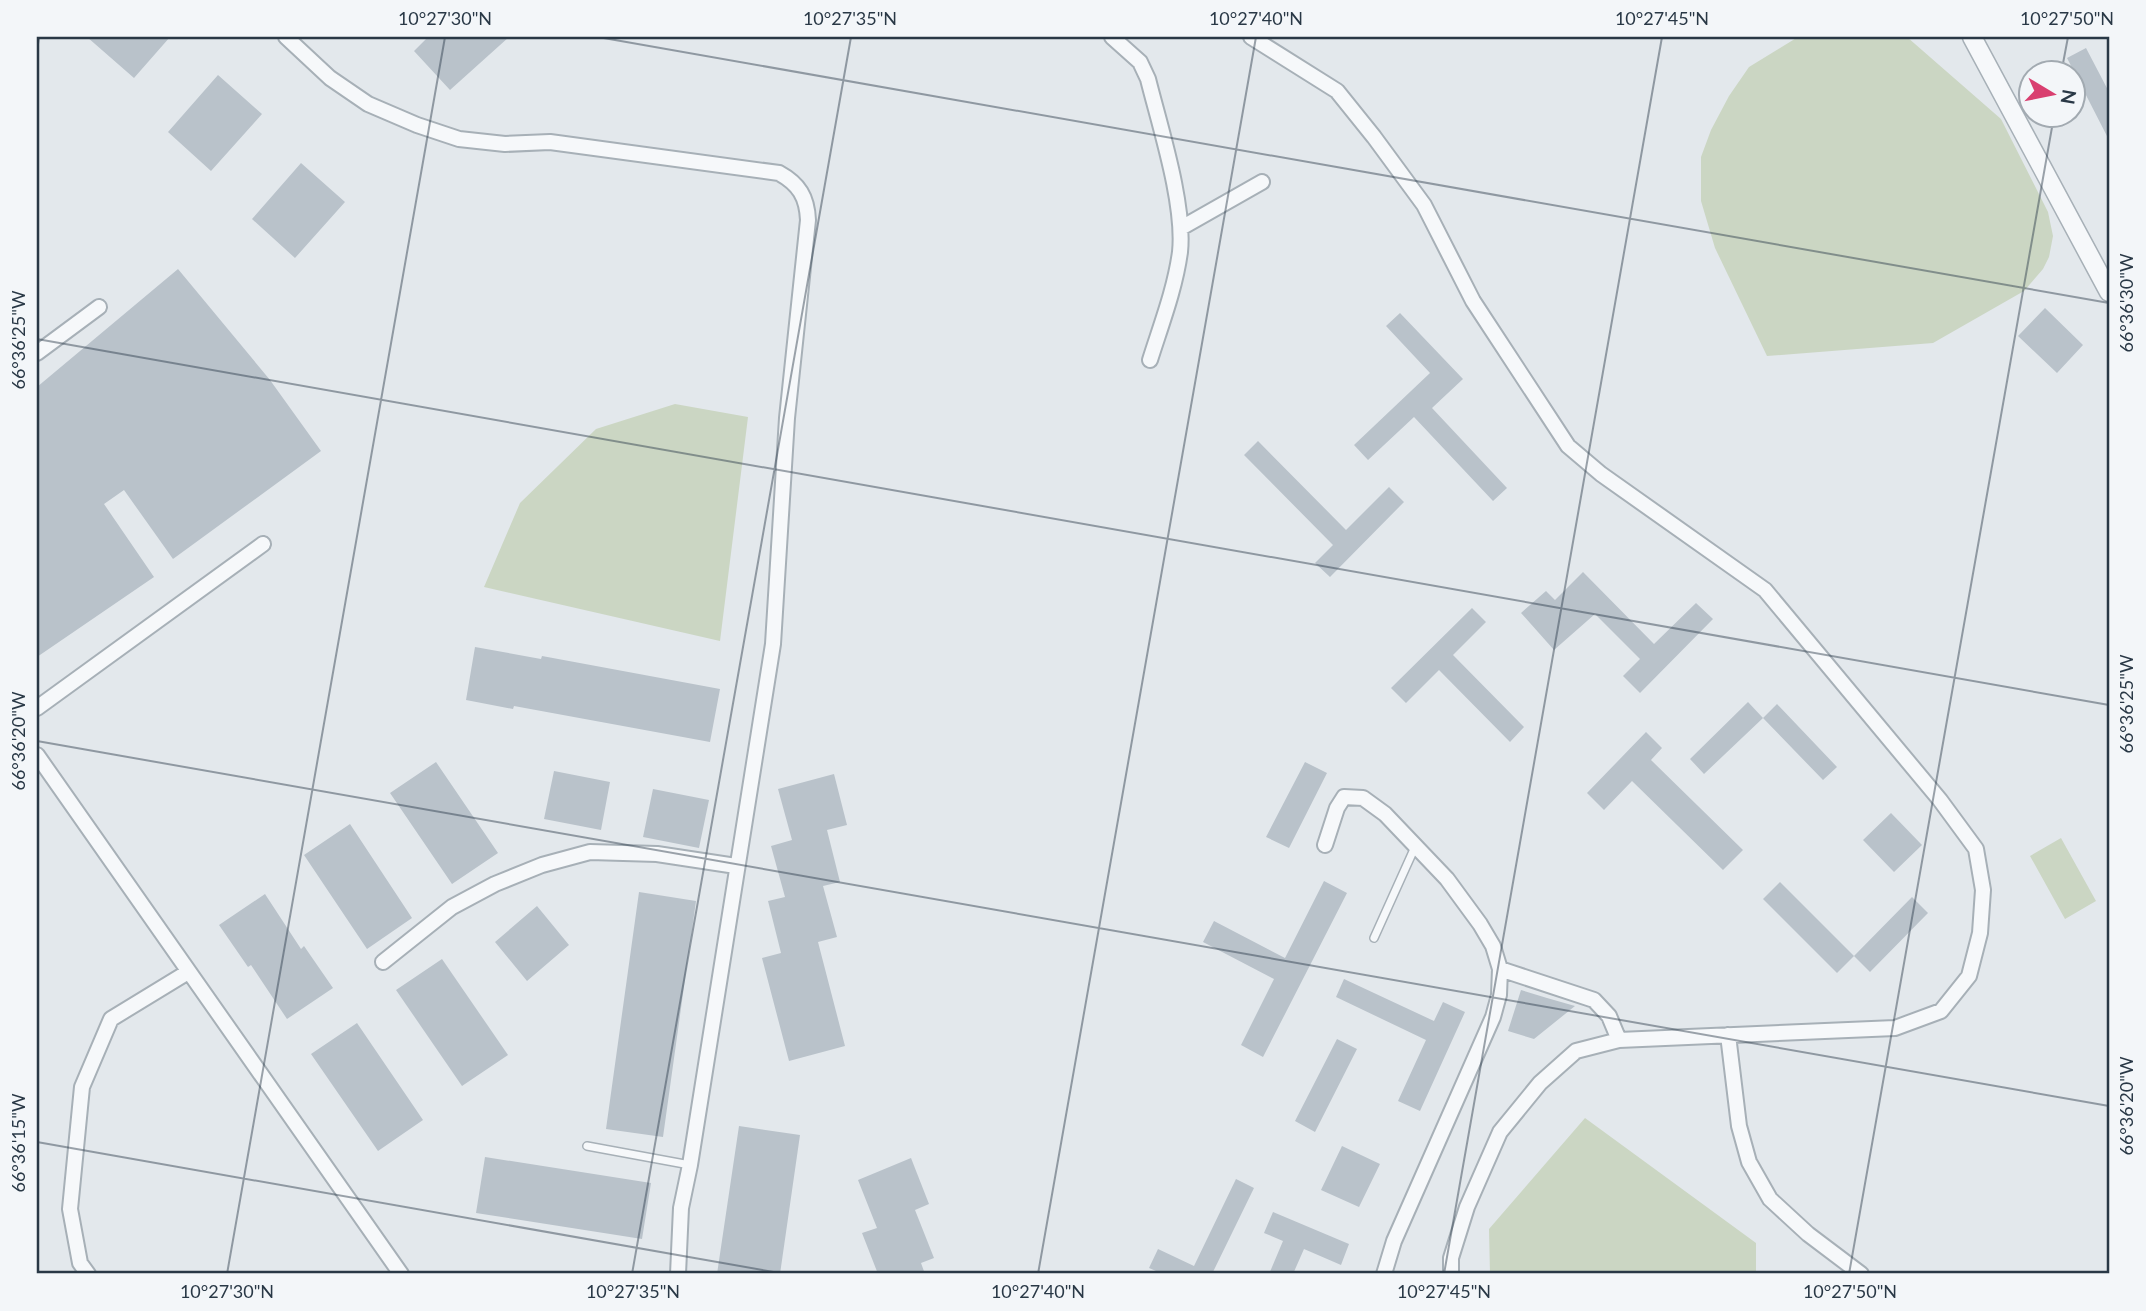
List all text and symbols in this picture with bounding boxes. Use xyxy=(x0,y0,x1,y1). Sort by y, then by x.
text: 10°27'30"N xyxy=(398,7,492,29)
text: 10°27'35"N xyxy=(803,7,897,29)
text: 10°27'40"N xyxy=(1209,7,1303,29)
text: 10°27'45"N xyxy=(1615,7,1709,29)
text: 10°27'50"N xyxy=(2020,7,2114,29)
north arrow xyxy=(2016,60,2086,130)
text: N xyxy=(2057,88,2082,106)
text: 66°36'30"W xyxy=(2115,253,2137,353)
text: 66°36'25"W xyxy=(7,290,29,390)
text: 66°36'25"W xyxy=(2115,654,2137,754)
text: 66°36'20"W xyxy=(7,691,29,791)
text: 66°36'20"W xyxy=(2115,1056,2137,1156)
text: 66°36'15"W xyxy=(7,1093,29,1193)
text: 10°27'30"N xyxy=(180,1280,274,1302)
text: 10°27'35"N xyxy=(586,1280,680,1302)
text: 10°27'40"N xyxy=(991,1280,1085,1302)
text: 10°27'45"N xyxy=(1397,1280,1491,1302)
text: 10°27'50"N xyxy=(1803,1280,1897,1302)

